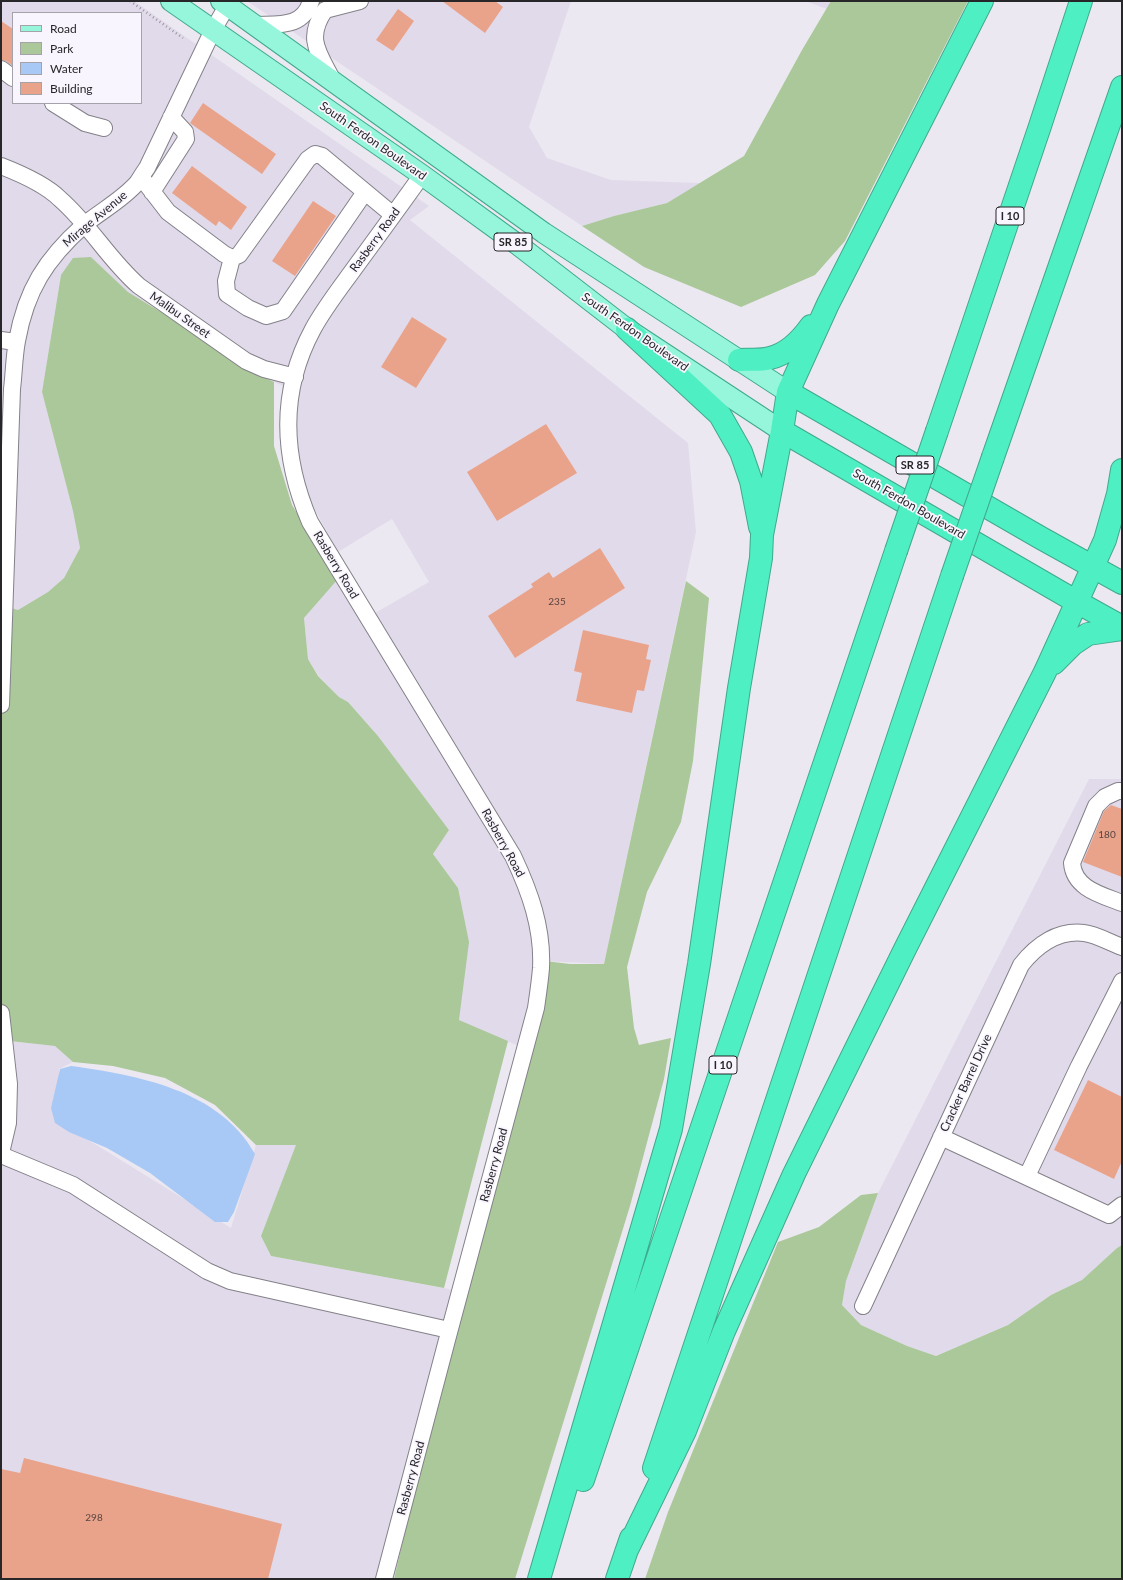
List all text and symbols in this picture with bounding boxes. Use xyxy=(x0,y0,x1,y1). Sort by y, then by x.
legend xyxy=(12,12,142,104)
text: Road xyxy=(50,21,77,36)
text: Park xyxy=(50,41,73,56)
text: Water xyxy=(50,61,83,76)
text: Building xyxy=(50,81,93,96)
street label: South Ferdon Boulevard xyxy=(317,99,429,183)
street label: Mirage Avenue xyxy=(60,188,130,250)
street label: Rasberry Road xyxy=(347,205,403,275)
road number: I 10 xyxy=(996,207,1024,225)
road number: SR 85 xyxy=(494,233,532,251)
street label: Malibu Street xyxy=(147,289,213,341)
street label: South Ferdon Boulevard xyxy=(579,290,691,374)
road number: SR 85 xyxy=(896,456,934,474)
street label: South Ferdon Boulevard xyxy=(850,466,968,542)
street label: Rasberry Road xyxy=(310,529,362,601)
house number: 235 xyxy=(548,596,566,608)
street label: Rasberry Road xyxy=(478,806,528,880)
house number: 180 xyxy=(1098,829,1116,841)
street label: Cracker Barrel Drive xyxy=(937,1032,995,1134)
road number: I 10 xyxy=(709,1056,737,1074)
street label: Rasberry Road xyxy=(477,1126,511,1204)
street label: Rasberry Road xyxy=(394,1439,428,1517)
house number: 298 xyxy=(85,1512,103,1524)

